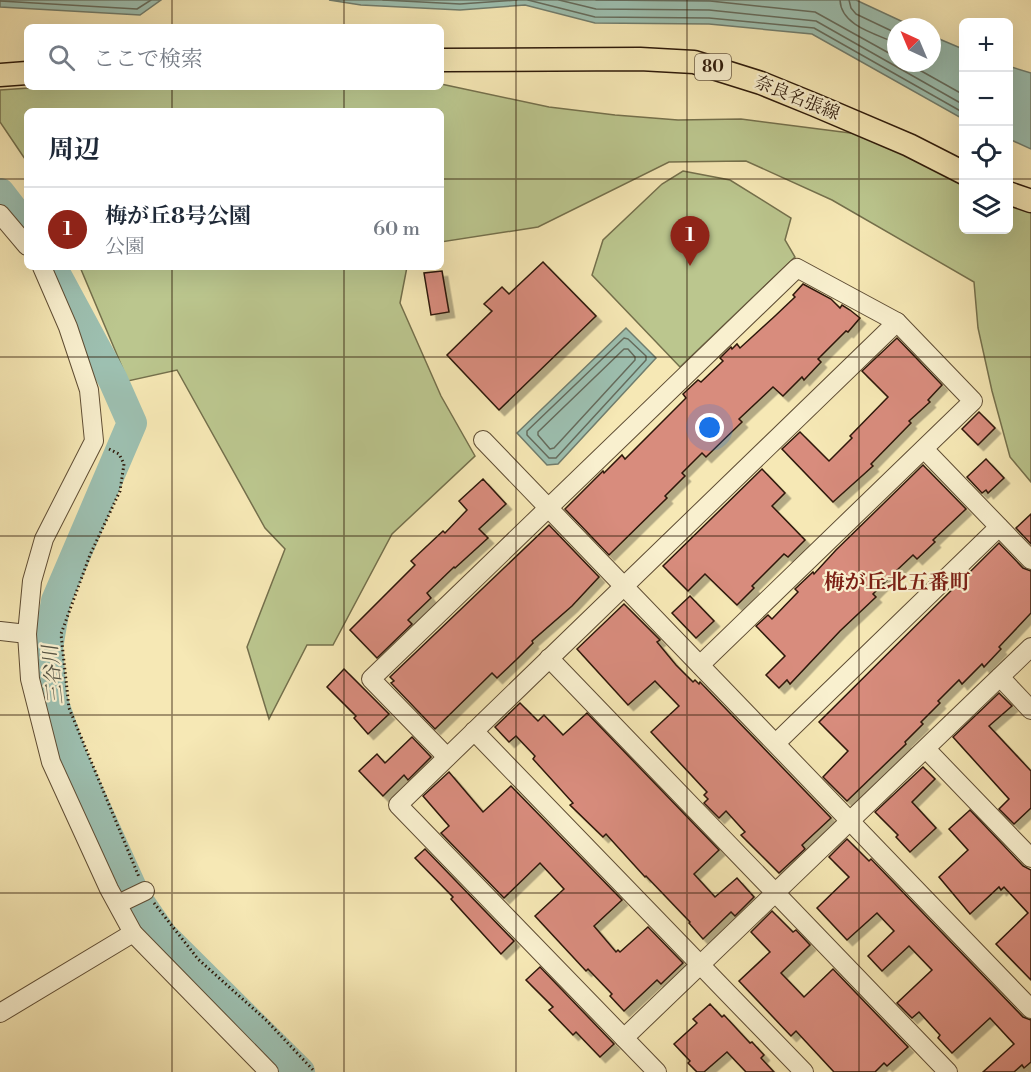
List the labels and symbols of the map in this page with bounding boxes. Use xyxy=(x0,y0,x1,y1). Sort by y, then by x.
north arrow xyxy=(887,18,941,72)
road number: 80 xyxy=(695,54,731,80)
street label: 奈良名張線 xyxy=(751,70,843,126)
pin: 1 xyxy=(670,216,710,266)
your location xyxy=(695,413,724,442)
district label: 梅が丘北五番町 xyxy=(824,570,971,596)
water label: 三谷川 xyxy=(38,642,70,706)

